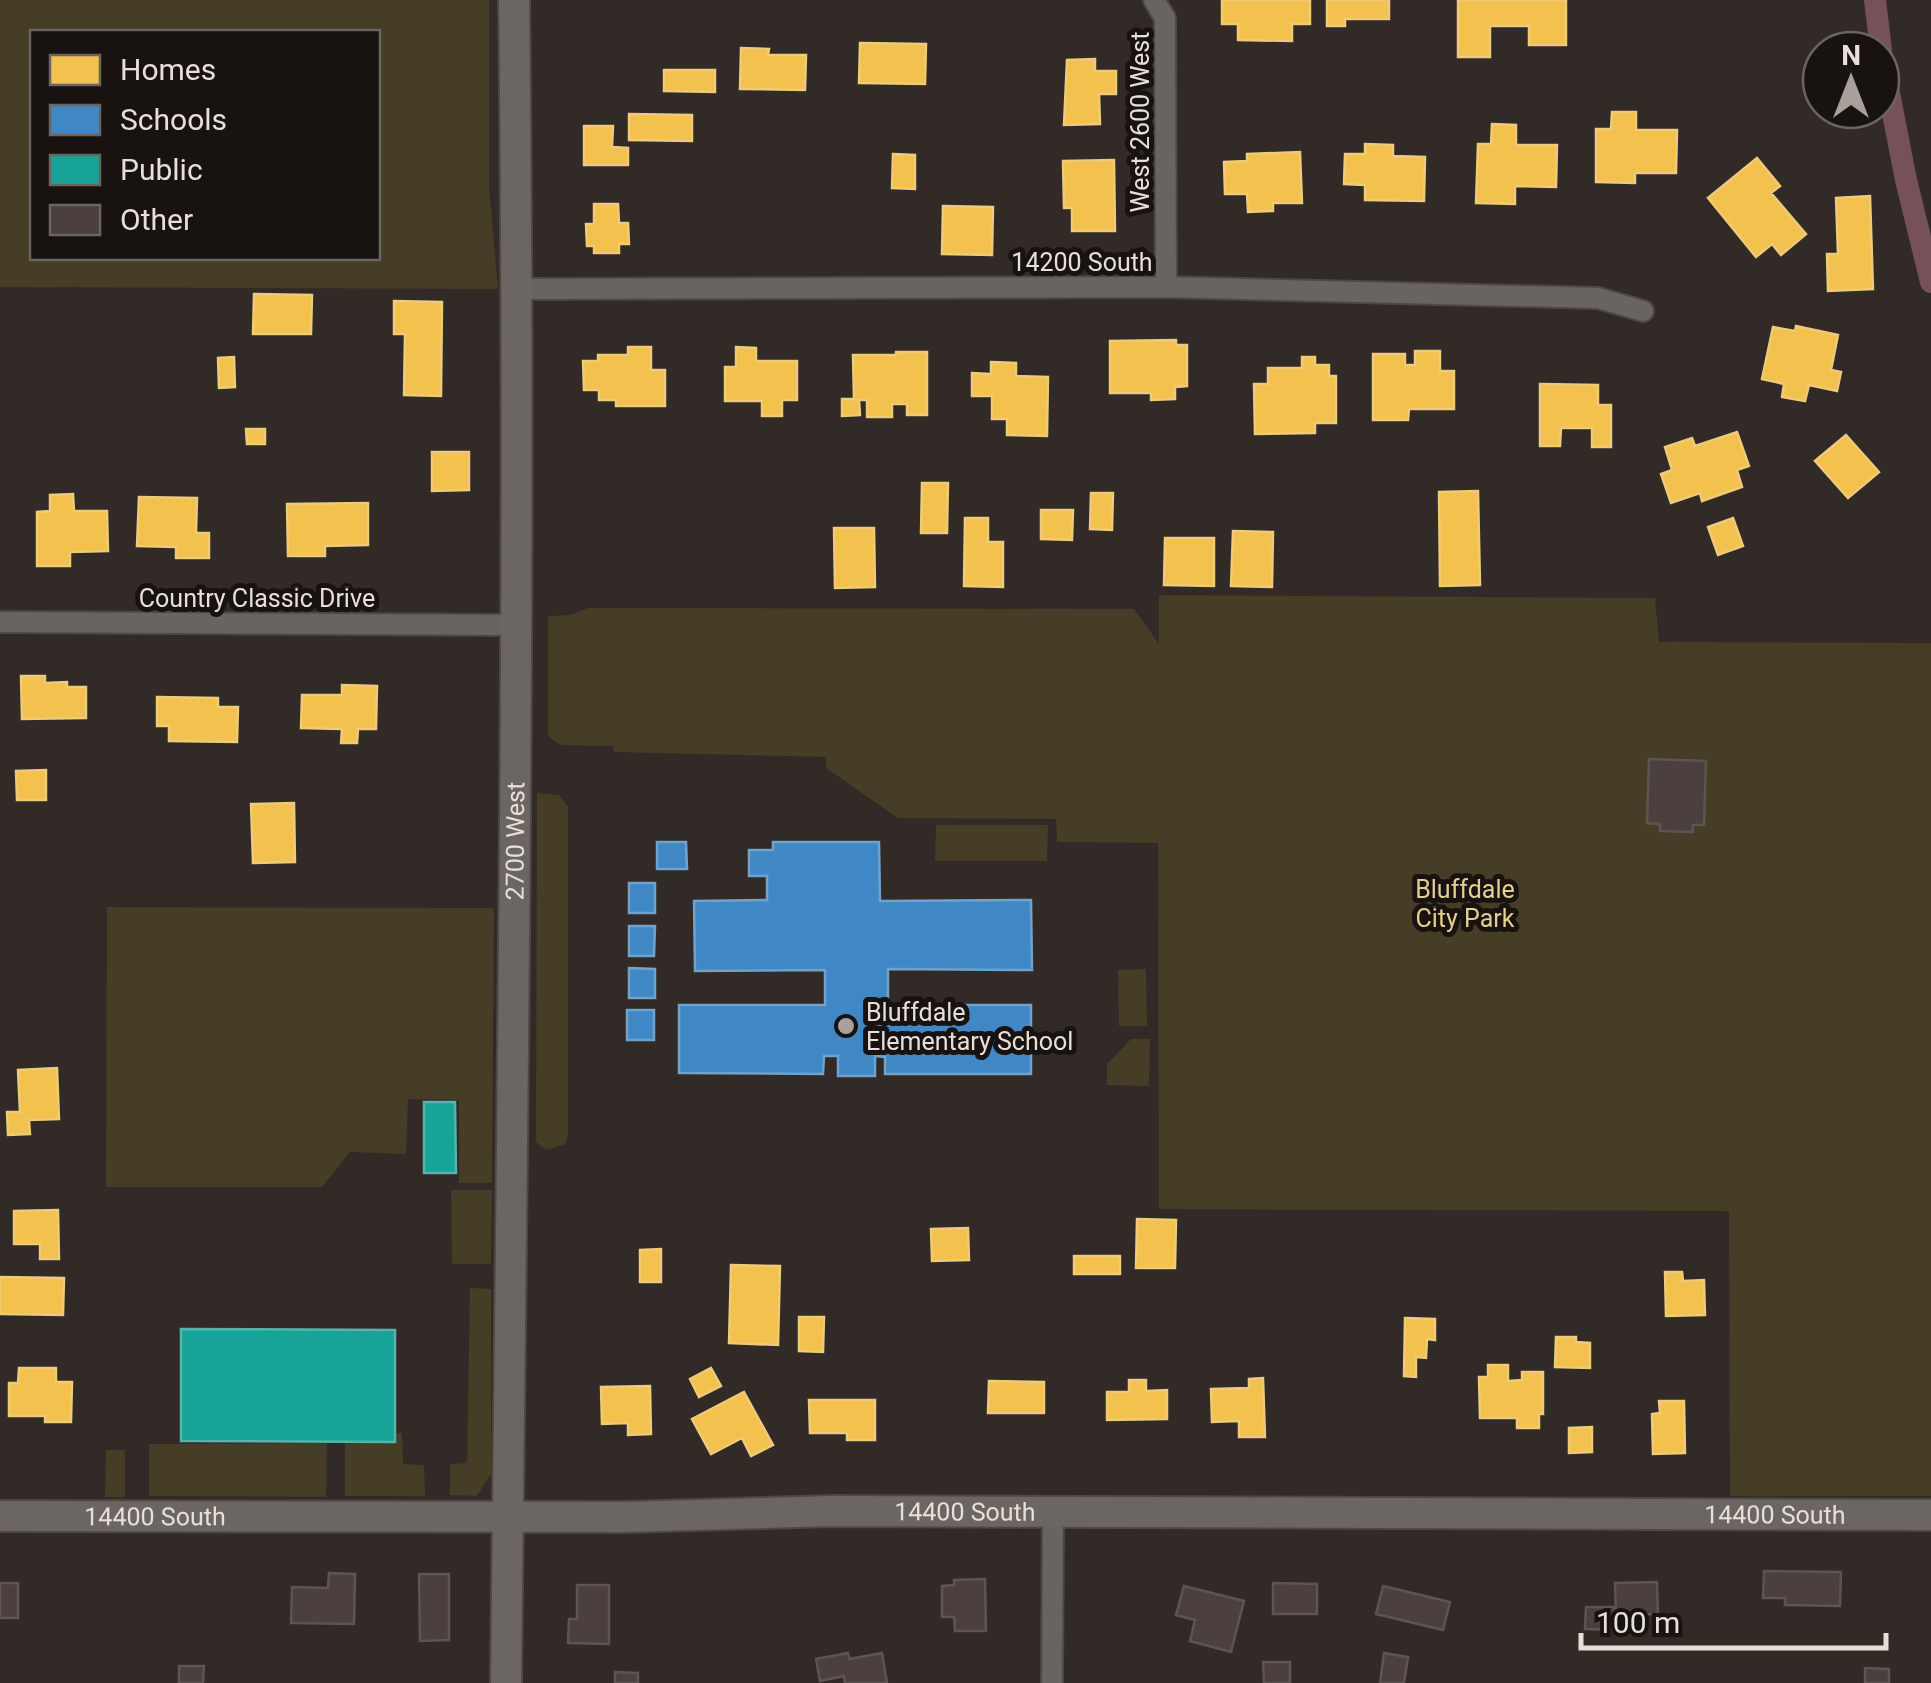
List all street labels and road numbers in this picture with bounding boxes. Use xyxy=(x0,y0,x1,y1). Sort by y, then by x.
street label: West 2600 West xyxy=(1126,32,1155,212)
street label: 14200 South xyxy=(1011,248,1153,277)
street label: Country Classic Drive xyxy=(139,584,375,613)
street label: 2700 West xyxy=(500,782,530,900)
street label: 14400 South xyxy=(894,1497,1036,1526)
street label: 14400 South xyxy=(1704,1500,1846,1529)
street label: 14400 South xyxy=(84,1502,226,1531)

